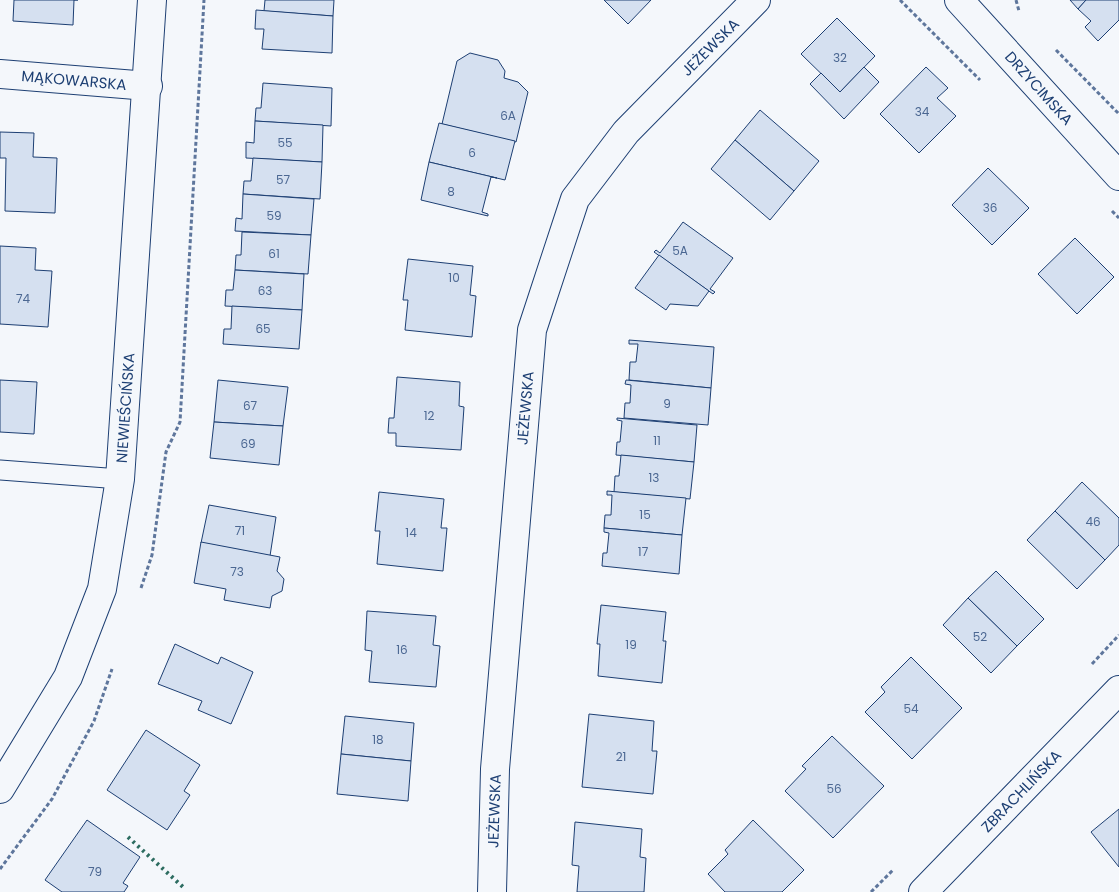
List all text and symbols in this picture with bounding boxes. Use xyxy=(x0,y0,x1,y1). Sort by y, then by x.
street label: JEŻEWSKA xyxy=(676,13,744,81)
street label: DRZYCIMSKA xyxy=(1000,47,1078,129)
house number: 32 xyxy=(833,49,847,66)
street label: MĄKOWARSKA xyxy=(20,65,128,95)
house number: 34 xyxy=(915,103,930,120)
house number: 6A xyxy=(500,107,516,124)
house number: 55 xyxy=(277,134,293,151)
house number: 6 xyxy=(468,144,476,161)
house number: 57 xyxy=(276,171,290,188)
house number: 8 xyxy=(447,183,455,200)
house number: 36 xyxy=(983,199,997,216)
house number: 59 xyxy=(266,207,282,224)
house number: 5A xyxy=(672,242,688,259)
house number: 61 xyxy=(268,245,280,262)
house number: 10 xyxy=(448,269,460,286)
house number: 63 xyxy=(258,282,272,299)
house number: 74 xyxy=(16,290,30,307)
house number: 65 xyxy=(255,320,271,337)
street label: NIEWIEŚCIŃSKA xyxy=(111,352,139,464)
street label: JEŻEWSKA xyxy=(511,370,539,446)
house number: 9 xyxy=(663,395,671,412)
house number: 67 xyxy=(243,397,258,414)
house number: 12 xyxy=(424,407,434,424)
house number: 11 xyxy=(653,432,661,449)
house number: 69 xyxy=(240,435,256,452)
house number: 13 xyxy=(649,469,659,486)
house number: 15 xyxy=(639,506,651,523)
house number: 46 xyxy=(1085,513,1101,530)
house number: 71 xyxy=(235,522,245,539)
house number: 14 xyxy=(405,524,417,541)
house number: 17 xyxy=(638,543,649,560)
house number: 73 xyxy=(230,563,244,580)
house number: 52 xyxy=(973,628,987,645)
house number: 19 xyxy=(625,636,637,653)
house number: 16 xyxy=(396,641,408,658)
house number: 54 xyxy=(903,700,919,717)
house number: 18 xyxy=(372,731,384,748)
street label: ZBRACHLIŃSKA xyxy=(976,745,1066,837)
house number: 21 xyxy=(616,748,626,765)
street label: JEŻEWSKA xyxy=(482,774,506,848)
house number: 56 xyxy=(826,780,842,797)
house number: 79 xyxy=(88,863,102,880)

